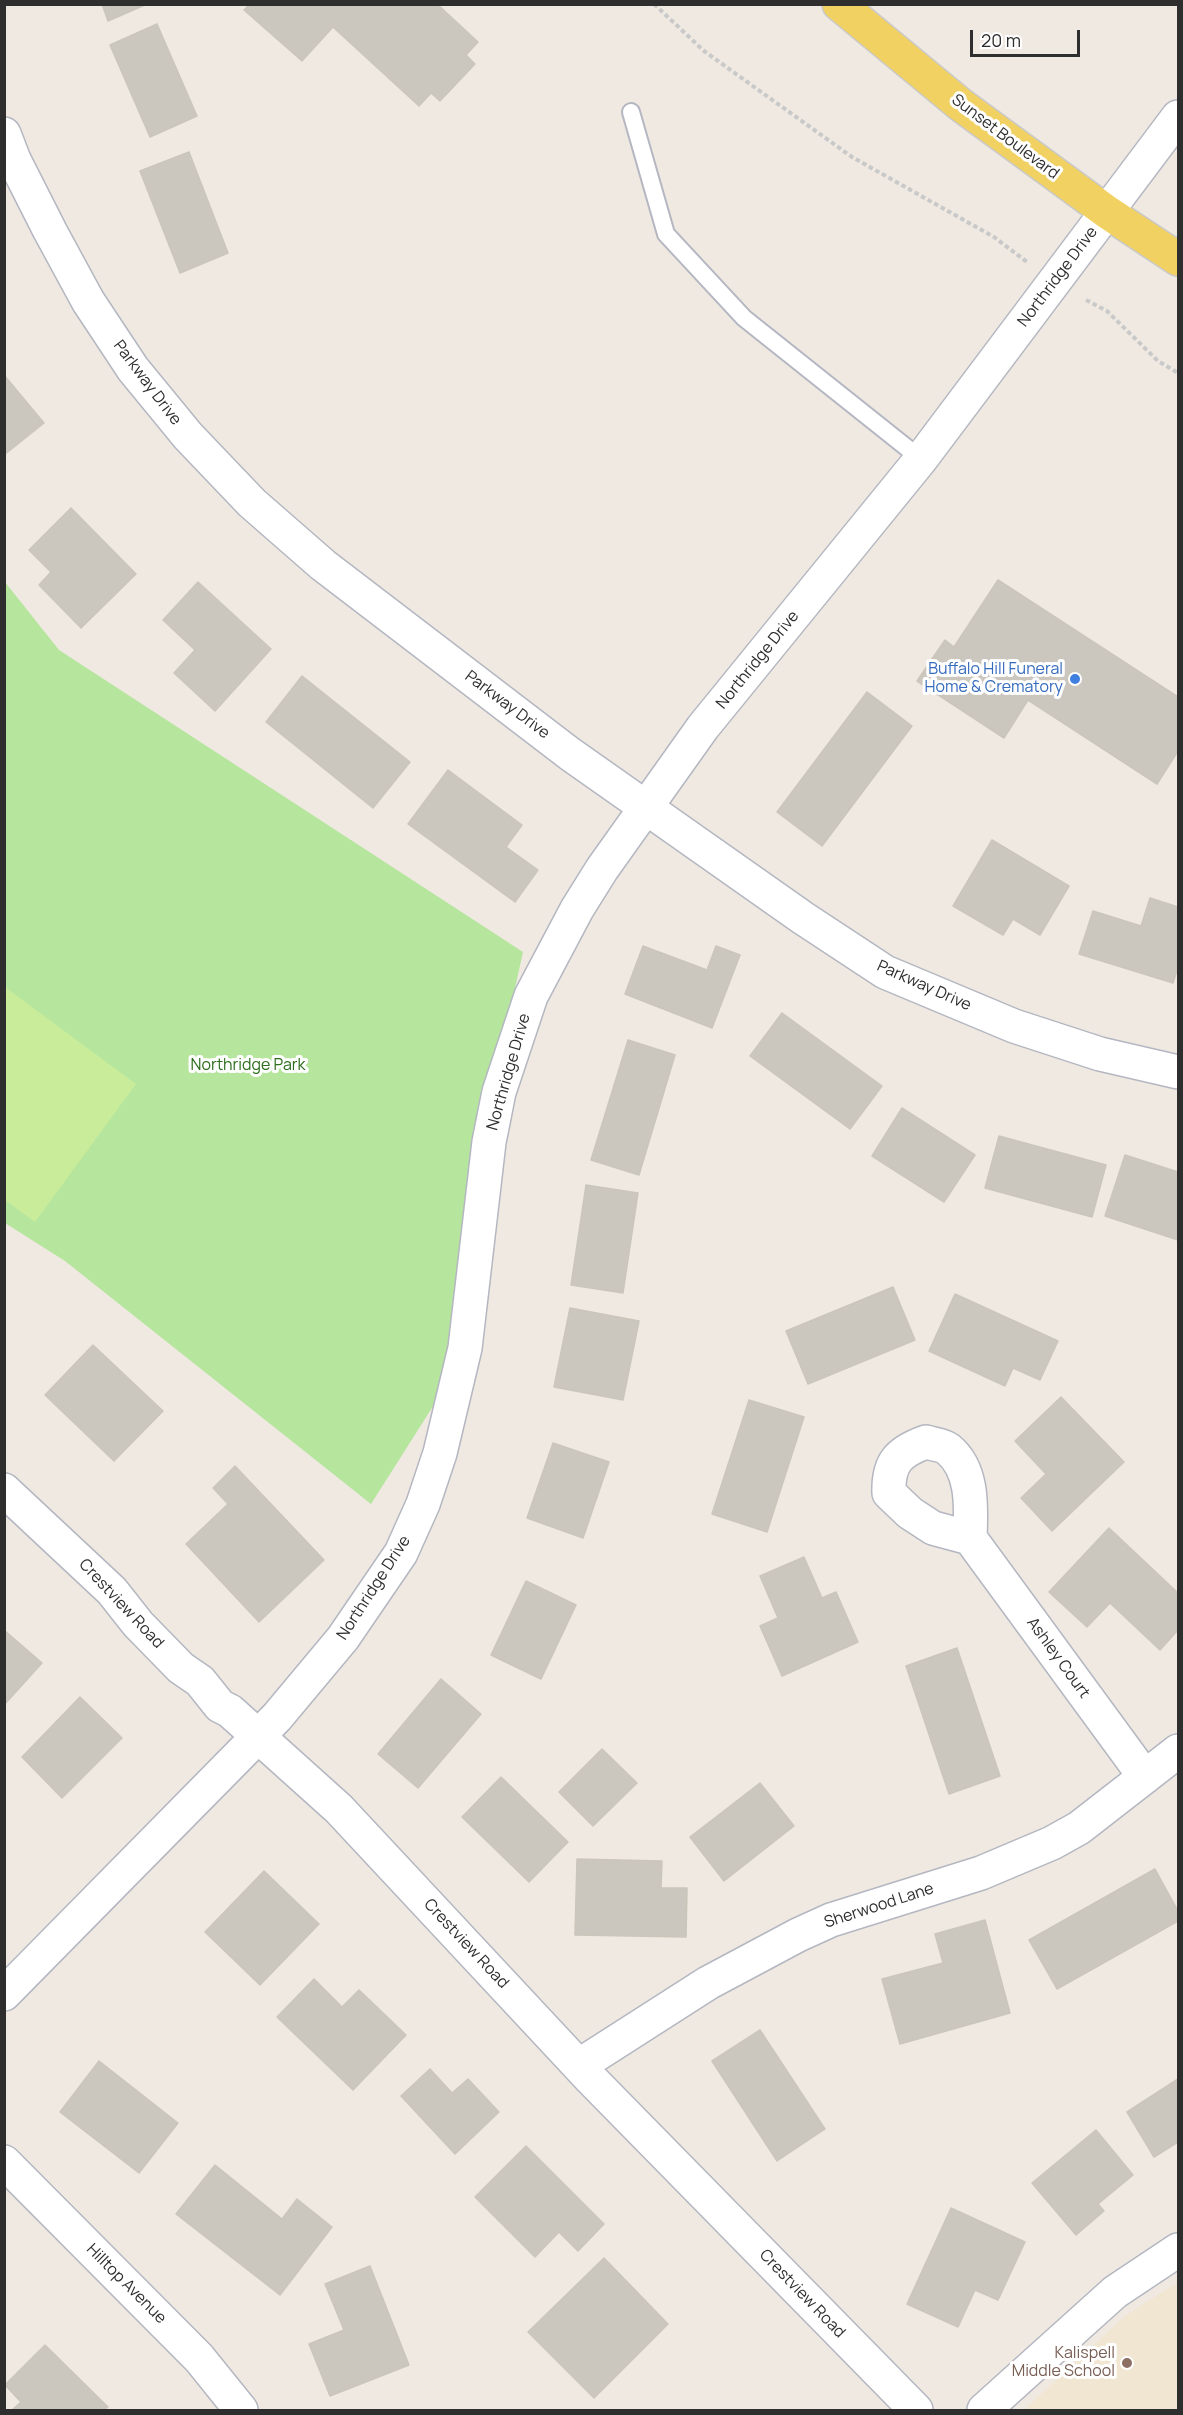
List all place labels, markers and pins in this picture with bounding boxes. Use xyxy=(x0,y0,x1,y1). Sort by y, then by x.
place label: Buffalo Hill Funeral Home & Crematory xyxy=(925,660,1063,698)
marker: Buffalo Hill Funeral Home & Crematory xyxy=(1068,672,1082,686)
place label: Kalispell Middle School xyxy=(1012,2344,1115,2382)
marker: Kalispell Middle School xyxy=(1120,2356,1134,2370)

